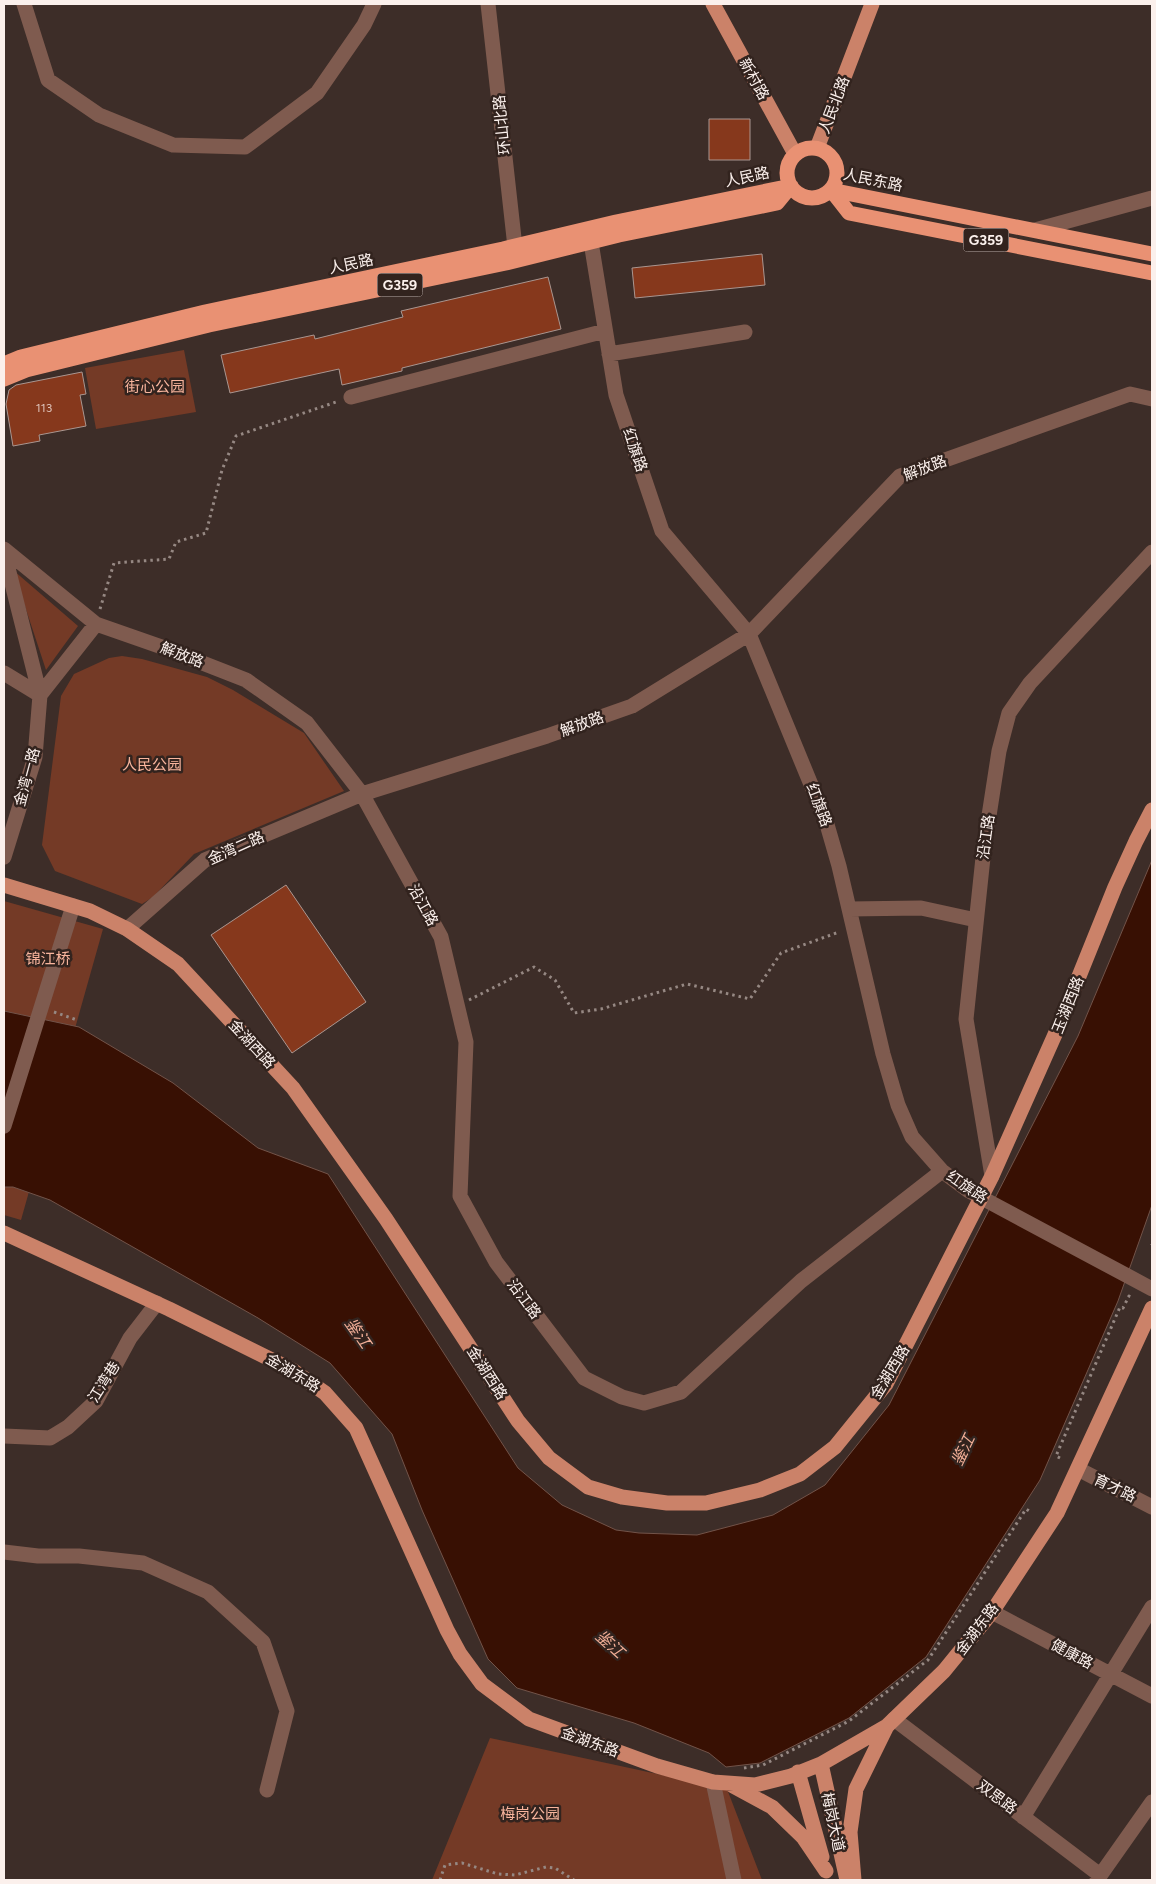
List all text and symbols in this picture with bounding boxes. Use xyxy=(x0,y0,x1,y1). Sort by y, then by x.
street label: 新村路 xyxy=(735,55,773,103)
street label: 人民北路 xyxy=(815,74,853,136)
street label: 环山北路 xyxy=(490,94,514,156)
street label: 人民路 xyxy=(723,164,771,190)
street label: 人民东路 xyxy=(842,165,904,195)
road number: G359 xyxy=(964,228,1008,252)
street label: 人民路 xyxy=(327,251,375,277)
road number: G359 xyxy=(378,274,422,296)
park label: 街心公园 xyxy=(125,378,185,396)
house number: 113 xyxy=(36,401,52,415)
street label: 红旗路 xyxy=(619,426,651,474)
street label: 解放路 xyxy=(901,452,949,484)
street label: 解放路 xyxy=(158,639,206,671)
street label: 解放路 xyxy=(558,708,606,740)
street label: 金湾一路 xyxy=(11,746,43,808)
park label: 人民公园 xyxy=(122,756,182,774)
street label: 红旗路 xyxy=(803,781,835,829)
street label: 沿江路 xyxy=(974,813,998,861)
street label: 金湾二路 xyxy=(205,828,267,868)
street label: 沿江路 xyxy=(404,881,442,929)
park label: 锦江桥 xyxy=(25,950,71,968)
street label: 玉湖西路 xyxy=(1048,974,1088,1036)
street label: 金湖西路 xyxy=(225,1016,279,1072)
street label: 红旗路 xyxy=(943,1167,991,1207)
street label: 沿江路 xyxy=(503,1276,545,1322)
water label: 鉴江 xyxy=(341,1314,376,1353)
street label: 金湖西路 xyxy=(867,1342,913,1402)
street label: 金湖西路 xyxy=(463,1343,511,1403)
street label: 金湖东路 xyxy=(263,1350,323,1396)
street label: 江湾巷 xyxy=(84,1358,124,1406)
water label: 鉴江 xyxy=(947,1430,979,1469)
street label: 育才路 xyxy=(1091,1470,1139,1506)
street label: 金湖东路 xyxy=(952,1600,1002,1658)
water label: 鉴江 xyxy=(592,1626,630,1663)
street label: 健康路 xyxy=(1048,1635,1096,1673)
street label: 金湖东路 xyxy=(559,1723,621,1761)
street label: 双思路 xyxy=(974,1776,1020,1818)
street label: 梅岗大道 xyxy=(818,1791,848,1853)
park label: 梅岗公园 xyxy=(500,1805,560,1823)

